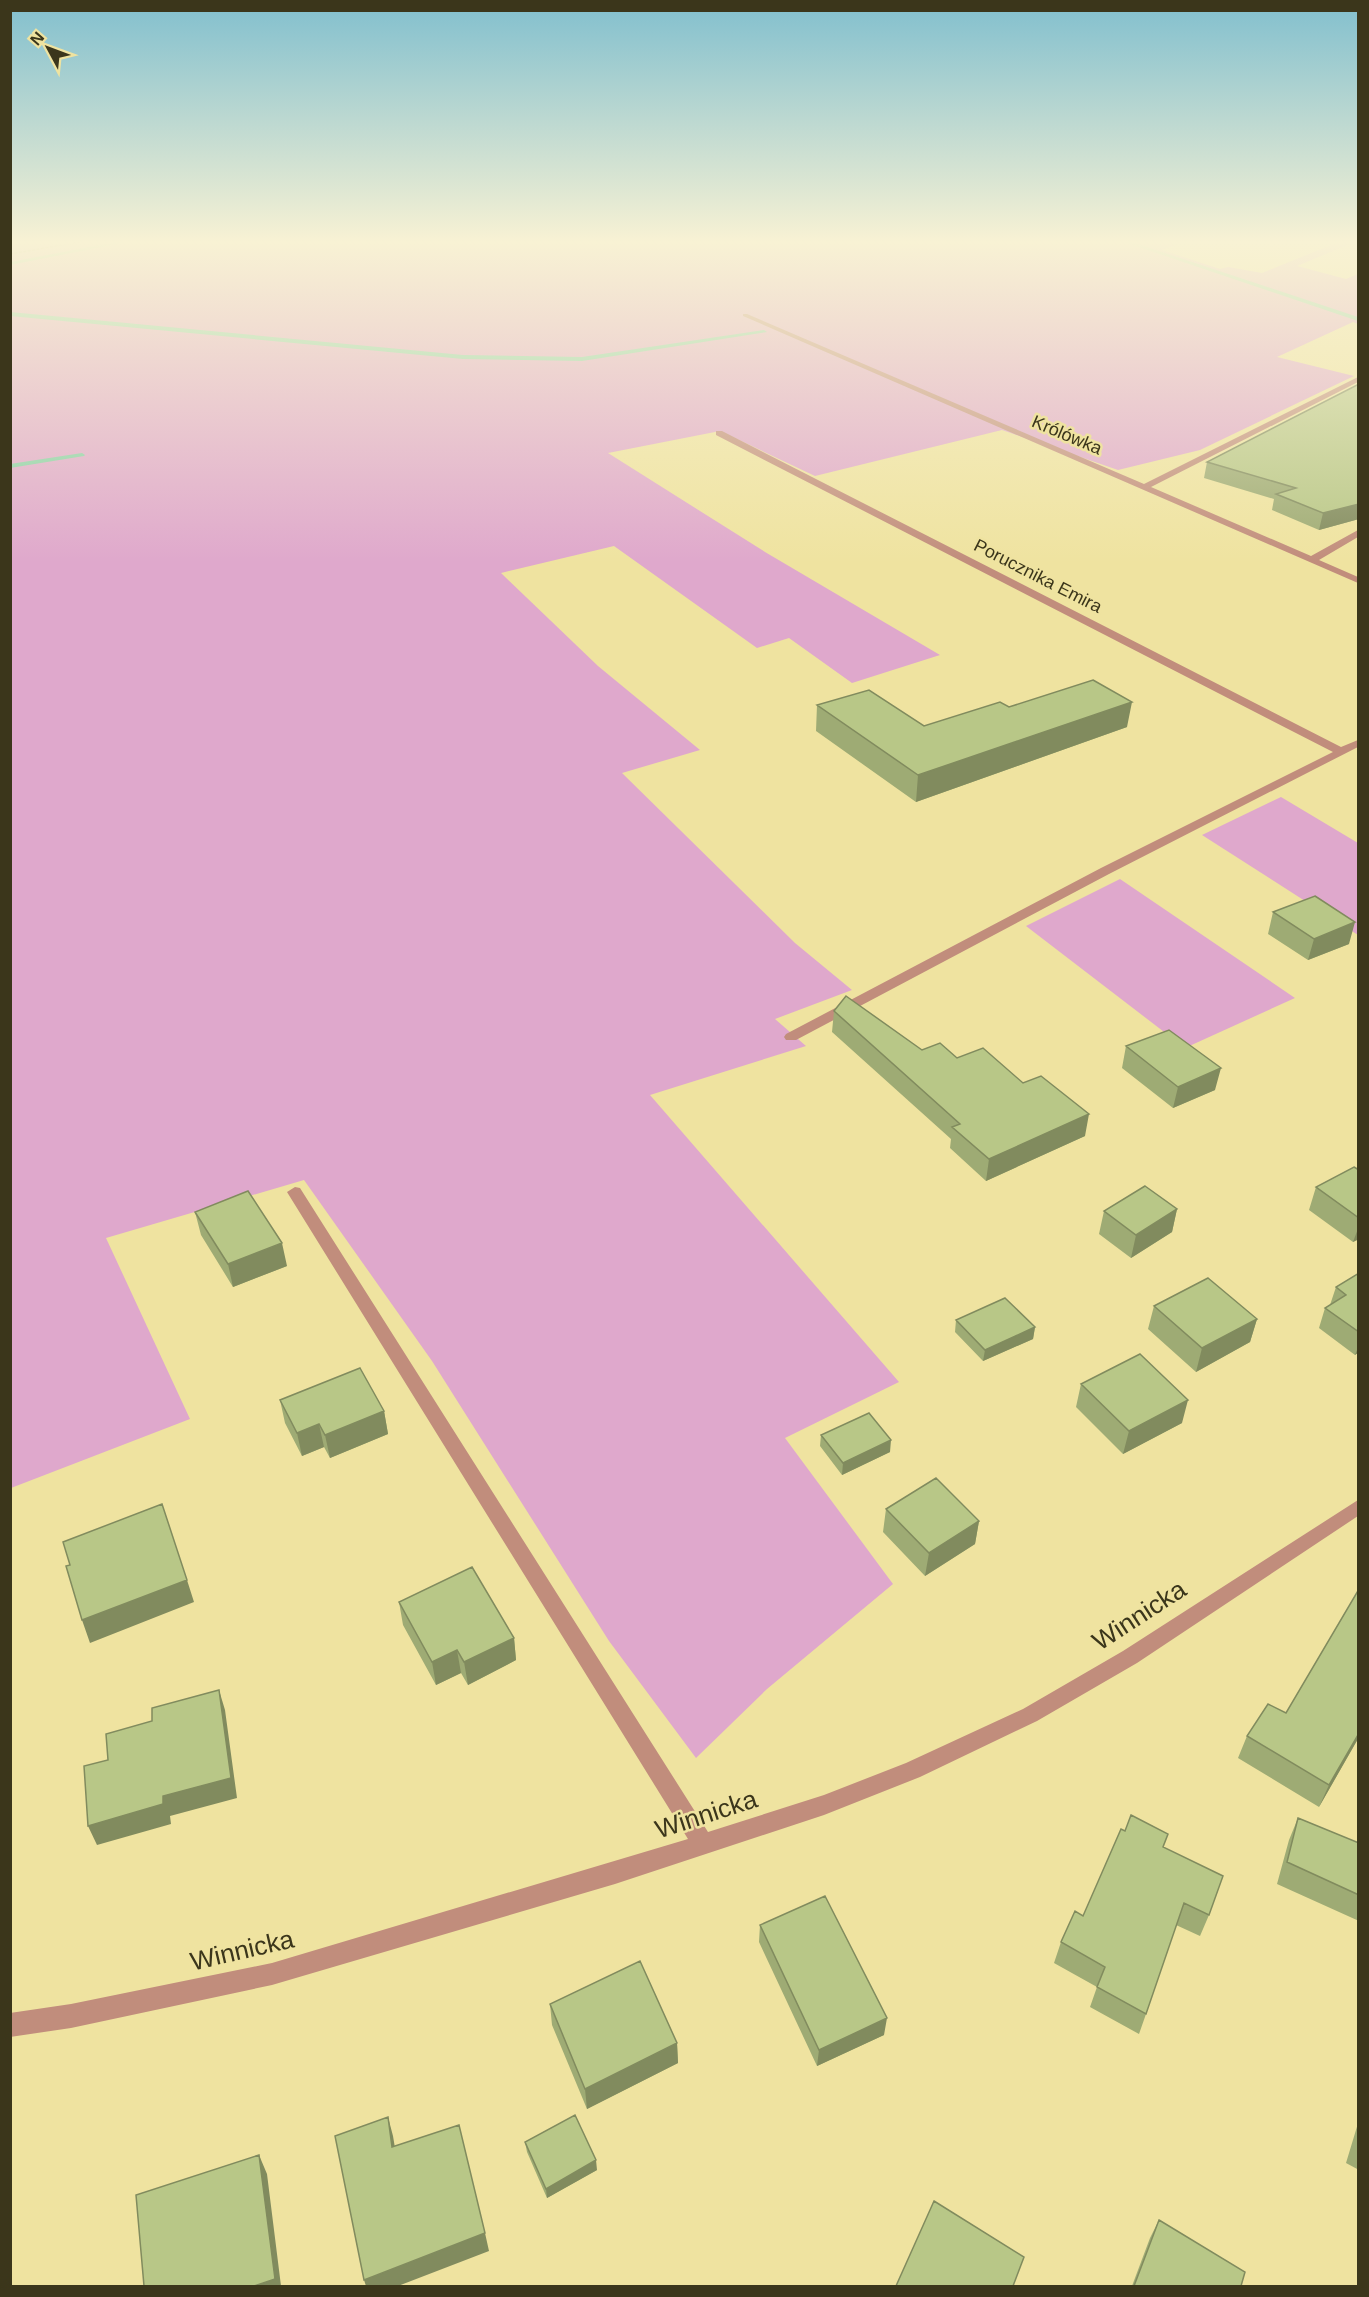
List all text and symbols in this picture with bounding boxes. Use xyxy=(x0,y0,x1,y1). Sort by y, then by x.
north arrow xyxy=(18,18,78,78)
text: N xyxy=(27,29,47,48)
street label: Królówka xyxy=(1029,411,1106,459)
street label: Porucznika Emira xyxy=(971,535,1106,617)
street label: Winnicka xyxy=(1087,1573,1192,1656)
street label: Winnicka xyxy=(651,1783,761,1845)
street label: Winnicka xyxy=(187,1923,297,1976)

